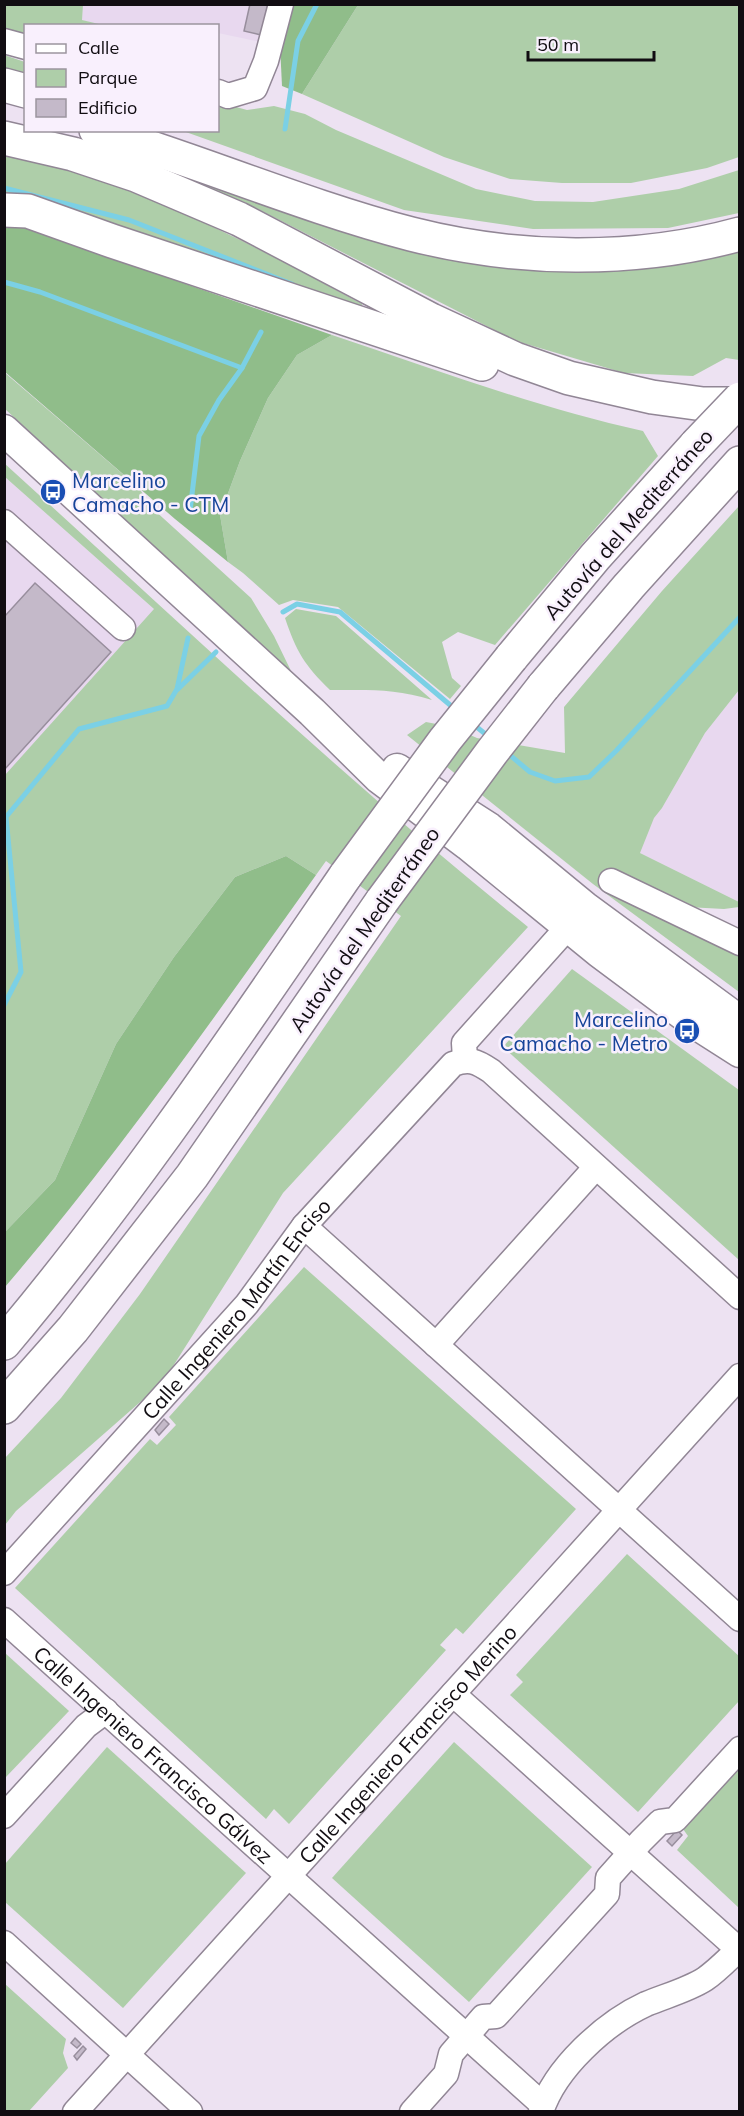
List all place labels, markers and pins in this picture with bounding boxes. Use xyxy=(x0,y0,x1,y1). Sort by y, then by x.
place label: Marcelino Camacho - CTM xyxy=(72,467,229,517)
bus stop icon: Marcelino Camacho - CTM xyxy=(38,477,68,507)
place label: Marcelino Camacho - Metro xyxy=(499,1006,668,1056)
bus stop icon: Marcelino Camacho - Metro xyxy=(672,1016,702,1046)

